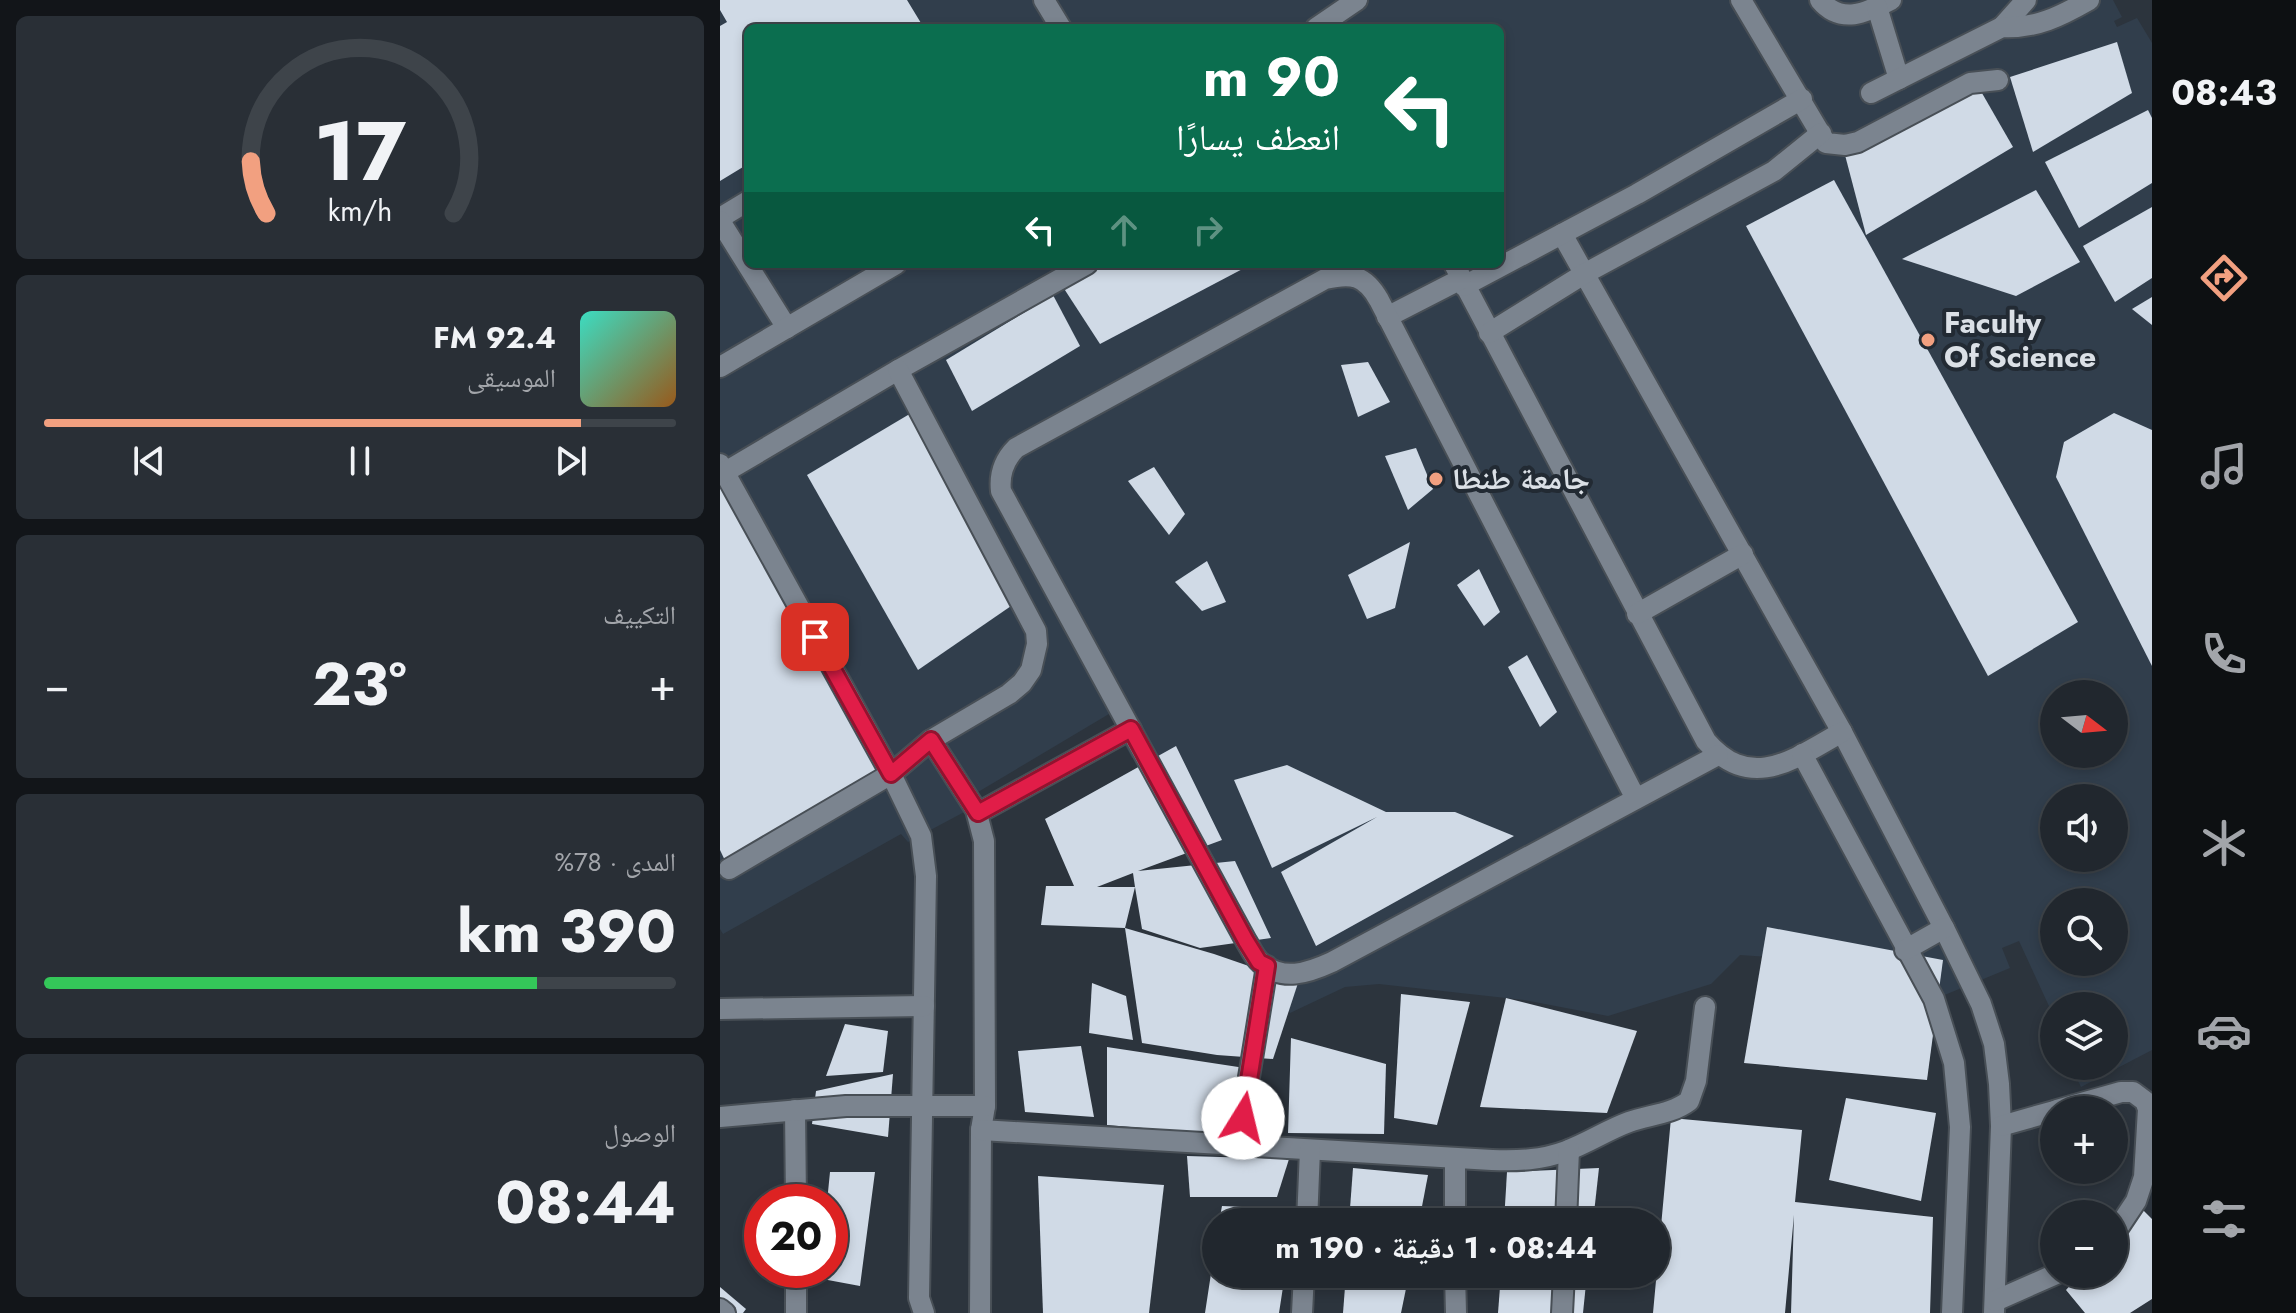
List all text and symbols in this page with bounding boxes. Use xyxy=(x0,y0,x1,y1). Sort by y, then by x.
text: 90 m xyxy=(1203,36,1340,117)
icon: left xyxy=(1368,56,1472,160)
text: 08:43 xyxy=(2171,66,2277,118)
text: 17 xyxy=(314,90,406,210)
text: انعطف يسارًا xyxy=(1176,111,1340,163)
text: km/h xyxy=(328,190,392,232)
icon: left xyxy=(1018,208,1062,252)
icon: ahead xyxy=(1102,208,1146,252)
icon: right xyxy=(1186,208,1230,252)
icon: directions xyxy=(2196,250,2252,306)
place label: Faculty Of Science xyxy=(1944,301,2096,378)
text: 92.4 FM xyxy=(433,316,556,359)
marker: Faculty Of Science xyxy=(1919,331,1937,349)
text: الموسيقى xyxy=(467,359,556,397)
icon: music xyxy=(2196,438,2252,494)
icon: previous xyxy=(127,439,171,483)
icon: pause xyxy=(338,439,382,483)
icon: next xyxy=(549,439,593,483)
place label: جامعة طنطا xyxy=(1452,457,1590,500)
marker: جامعة طنطا xyxy=(1427,470,1445,488)
text: التكييف xyxy=(603,596,676,634)
pin xyxy=(781,603,849,671)
icon: arrive xyxy=(793,615,837,659)
icon: phone xyxy=(2196,626,2252,682)
text: 23° xyxy=(312,641,407,728)
text: − xyxy=(44,653,70,717)
text: + xyxy=(649,653,676,717)
north arrow xyxy=(2040,680,2128,768)
map controls xyxy=(2040,680,2128,1288)
button: sound xyxy=(2040,784,2128,872)
icon: climate xyxy=(2196,815,2252,871)
text: المدى · 78% xyxy=(554,843,676,881)
text: 390 km xyxy=(457,888,676,975)
button: search xyxy=(2040,888,2128,976)
button: layers xyxy=(2040,992,2128,1080)
icon: car xyxy=(2196,1003,2252,1059)
position arrow xyxy=(1201,1076,1285,1160)
button: + xyxy=(2040,1096,2128,1184)
text: الوصول xyxy=(604,1114,676,1152)
text: 08:44 xyxy=(496,1159,676,1246)
speed limit sign: 20 xyxy=(744,1184,848,1288)
icon: filters xyxy=(2196,1191,2252,1247)
button: − xyxy=(2040,1200,2128,1288)
text: 08:44 · 1 دقيقة · 190 m xyxy=(1275,1226,1597,1269)

